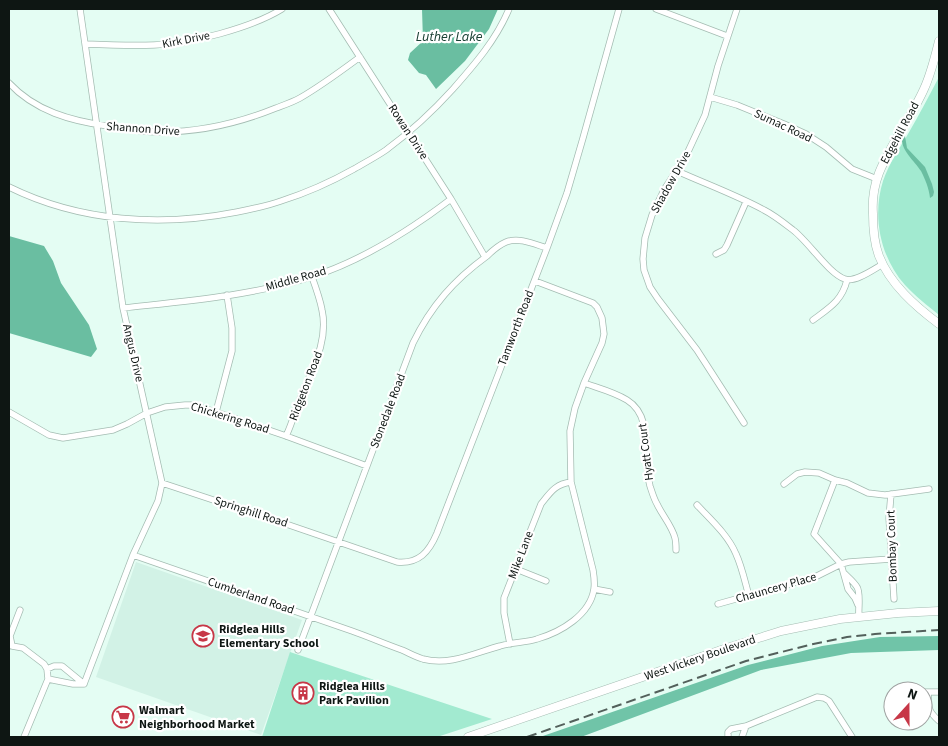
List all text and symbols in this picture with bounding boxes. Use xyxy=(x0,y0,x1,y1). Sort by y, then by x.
street label: Kirk Drive xyxy=(161,27,211,53)
water label: Luther Lake xyxy=(416,27,483,47)
street label: Edgehill Road xyxy=(876,99,924,167)
street label: Rowan Drive xyxy=(384,101,432,163)
street label: Sumac Road xyxy=(751,105,815,147)
street label: Shannon Drive xyxy=(106,118,180,140)
street label: Shadow Drive xyxy=(647,148,695,216)
street label: Middle Road xyxy=(264,262,328,296)
street label: Tamworth Road xyxy=(494,288,538,368)
street label: Angus Drive xyxy=(118,322,148,384)
street label: Ridgeton Road xyxy=(285,349,327,423)
street label: Stonedale Road xyxy=(366,371,410,451)
street label: Chickering Road xyxy=(189,398,271,438)
street label: Hyatt Court xyxy=(634,422,658,482)
street label: Springhill Road xyxy=(212,492,290,532)
street label: Bombay Court xyxy=(882,510,902,582)
street label: Mike Lane xyxy=(504,529,538,581)
street label: Chauncery Place xyxy=(734,568,818,608)
street label: Cumberland Road xyxy=(205,573,297,619)
place label: Ridglea Hills Elementary School xyxy=(219,621,319,652)
school or university icon: Ridglea Hills Elementary School xyxy=(191,624,215,648)
street label: West Vickery Boulevard xyxy=(642,631,758,685)
place label: Ridglea Hills Park Pavilion xyxy=(319,678,389,709)
building icon: Ridglea Hills Park Pavilion xyxy=(291,681,315,705)
north arrow xyxy=(883,681,933,731)
text: N xyxy=(904,684,920,706)
place label: Walmart Neighborhood Market xyxy=(139,702,255,733)
supermarket icon: Walmart Neighborhood Market xyxy=(111,705,135,729)

